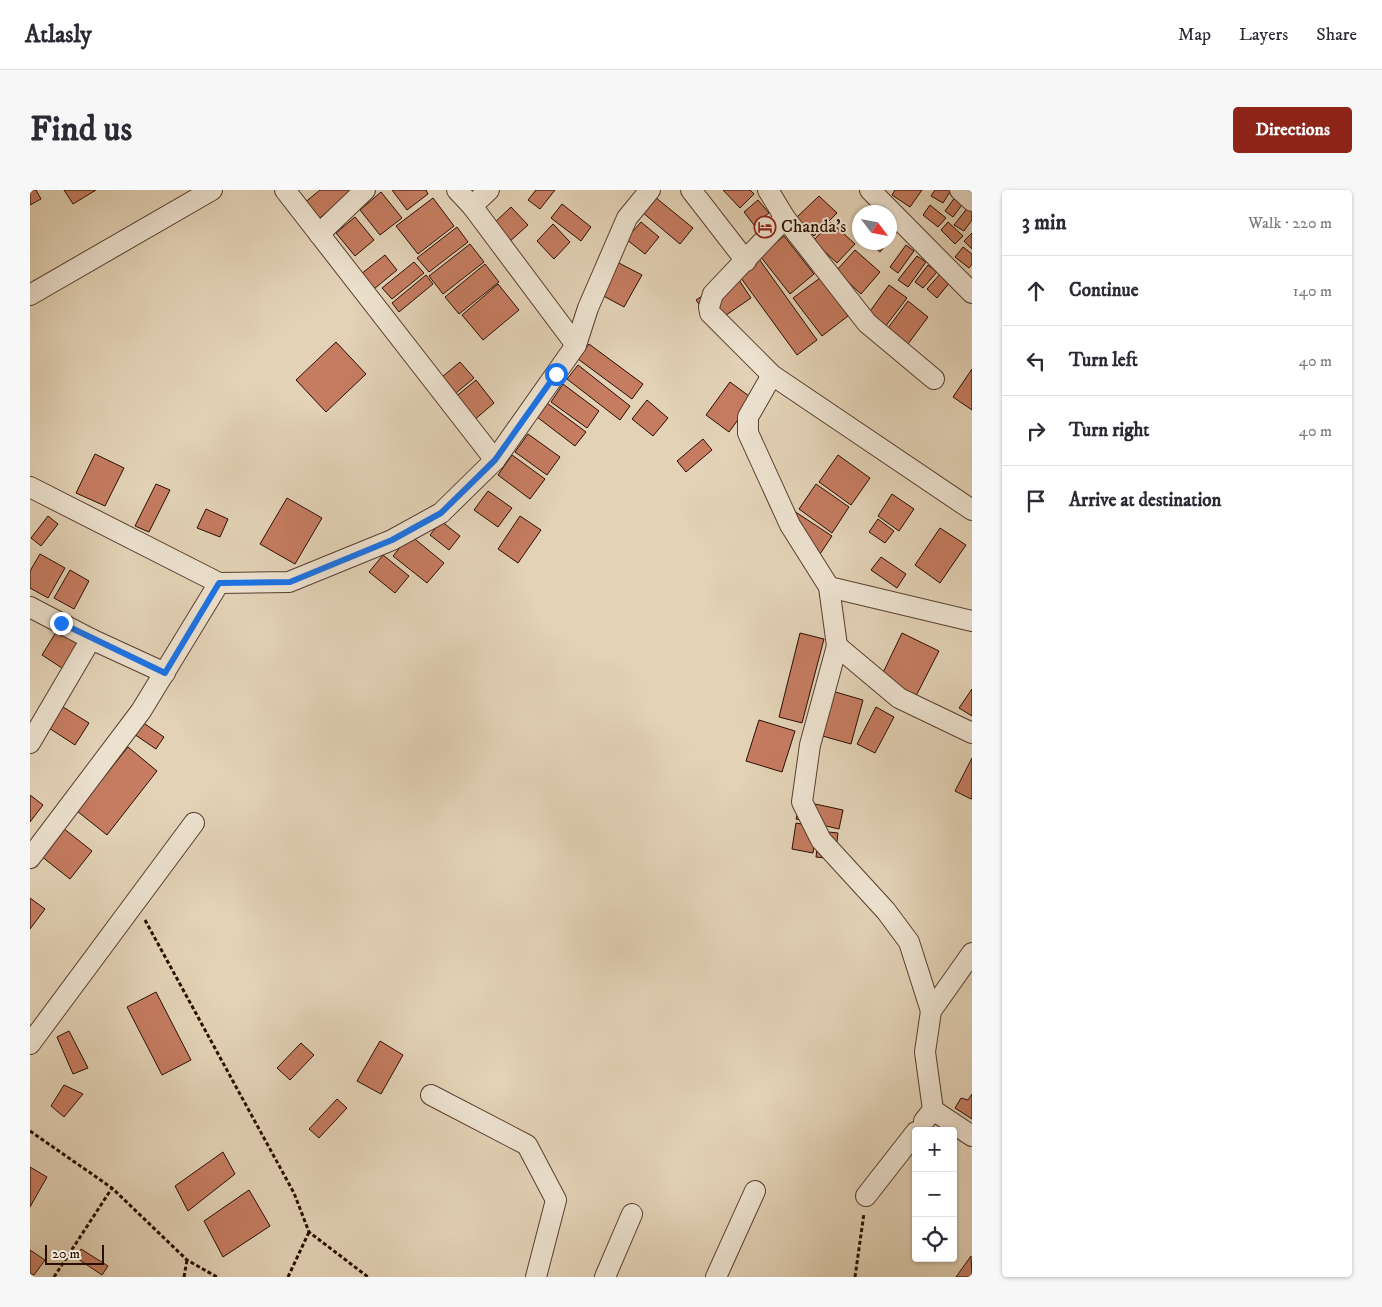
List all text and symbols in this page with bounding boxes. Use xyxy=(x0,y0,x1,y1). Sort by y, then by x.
text: Atlasly xyxy=(25,20,92,50)
text: Map xyxy=(1178,24,1211,46)
text: Layers xyxy=(1239,24,1288,46)
text: Share xyxy=(1316,24,1357,46)
button: Directions xyxy=(1233,107,1352,153)
text: Find us xyxy=(30,108,132,152)
north arrow xyxy=(852,205,897,250)
text: 3 min xyxy=(1022,210,1067,236)
text: Walk · 220 m xyxy=(1248,213,1332,233)
hotel icon: Chanda's xyxy=(753,215,777,239)
place label: Chanda's xyxy=(781,216,846,238)
icon: ahead xyxy=(1022,277,1050,305)
text: Continue xyxy=(1069,279,1139,302)
text: 140 m xyxy=(1293,281,1332,301)
icon: left xyxy=(1022,347,1050,375)
text: Turn left xyxy=(1069,349,1138,372)
text: 40 m xyxy=(1299,351,1332,371)
route start xyxy=(545,363,568,386)
icon: right xyxy=(1022,417,1050,445)
text: Turn right xyxy=(1069,419,1149,442)
text: 40 m xyxy=(1299,421,1332,441)
icon: arrive xyxy=(1022,487,1050,515)
text: Arrive at destination xyxy=(1069,489,1221,512)
route end xyxy=(50,612,73,635)
map controls xyxy=(912,1127,957,1262)
button: + xyxy=(912,1127,957,1172)
button: − xyxy=(912,1172,957,1217)
button: locate xyxy=(912,1217,957,1262)
scale bar xyxy=(45,1242,104,1265)
text: 20 m xyxy=(52,1245,80,1263)

